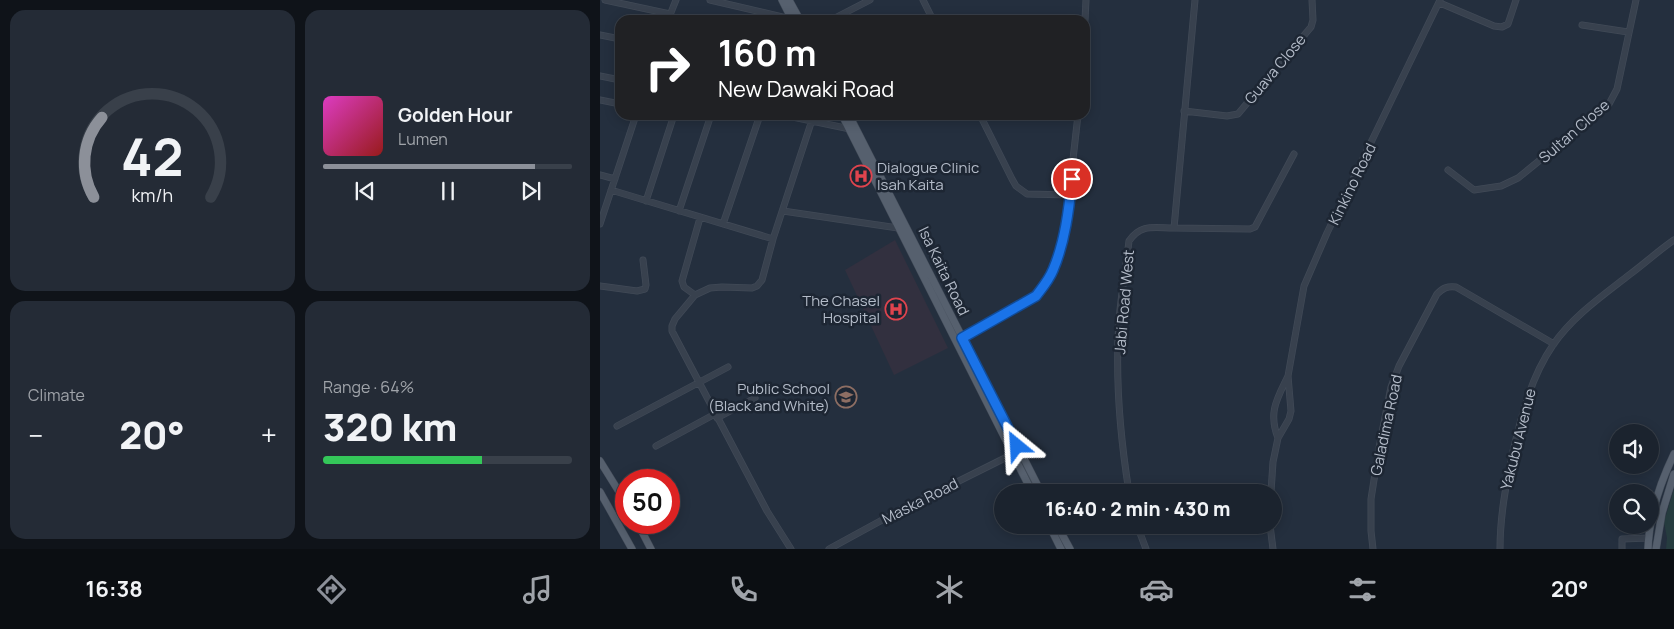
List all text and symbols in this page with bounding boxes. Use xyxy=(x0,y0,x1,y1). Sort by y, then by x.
text: 160 m xyxy=(718,29,817,77)
street label: Guava Close xyxy=(1239,29,1311,109)
icon: right xyxy=(635,35,700,100)
text: New Dawaki Road xyxy=(718,74,894,104)
street label: Sultan Close xyxy=(1534,94,1614,168)
text: Golden Hour xyxy=(398,102,512,128)
text: 42 xyxy=(121,121,184,192)
text: Lumen xyxy=(398,128,448,150)
street label: Kinkino Road xyxy=(1323,140,1381,228)
place label: Dialogue Clinic Isah Kaita xyxy=(877,157,979,195)
pin xyxy=(1051,158,1093,200)
hospital icon: Dialogue Clinic Isah Kaita xyxy=(849,164,873,188)
icon: arrive xyxy=(1058,165,1086,193)
icon: previous xyxy=(351,177,379,205)
icon: pause xyxy=(434,177,462,205)
icon: next xyxy=(517,177,545,205)
text: km/h xyxy=(132,183,173,207)
street label: Isa Kaita Road xyxy=(913,223,975,319)
street label: Jabi Road West xyxy=(1109,249,1139,355)
place label: The Chasel Hospital xyxy=(802,290,880,328)
hospital icon: The Chasel Hospital xyxy=(884,297,908,321)
street label: Galadima Road xyxy=(1365,373,1407,477)
text: Range · 64% xyxy=(323,376,414,398)
place label: Public School (Black and White) xyxy=(708,378,830,416)
text: Climate xyxy=(28,384,85,406)
school or university icon: Public School (Black and White) xyxy=(834,385,858,409)
street label: Yakubu Avenue xyxy=(1495,386,1541,492)
text: 320 km xyxy=(323,400,457,452)
text: 20° xyxy=(119,408,185,460)
text: − xyxy=(28,416,43,454)
text: + xyxy=(261,416,277,454)
position arrow xyxy=(990,419,1042,471)
map controls xyxy=(1609,424,1659,534)
button: sound xyxy=(1609,424,1659,474)
speed limit sign: 50 xyxy=(615,469,680,534)
street label: Maska Road xyxy=(878,473,962,529)
button: search xyxy=(1609,484,1659,534)
text: 16:40 · 2 min · 430 m xyxy=(1046,496,1230,522)
icon: directions xyxy=(314,572,349,607)
icon: music xyxy=(520,572,555,607)
icon: phone xyxy=(726,572,761,607)
icon: climate xyxy=(932,572,967,607)
icon: car xyxy=(1139,572,1174,607)
icon: filters xyxy=(1345,572,1380,607)
text: 16:38 xyxy=(86,574,143,604)
text: 20° xyxy=(1551,574,1588,604)

